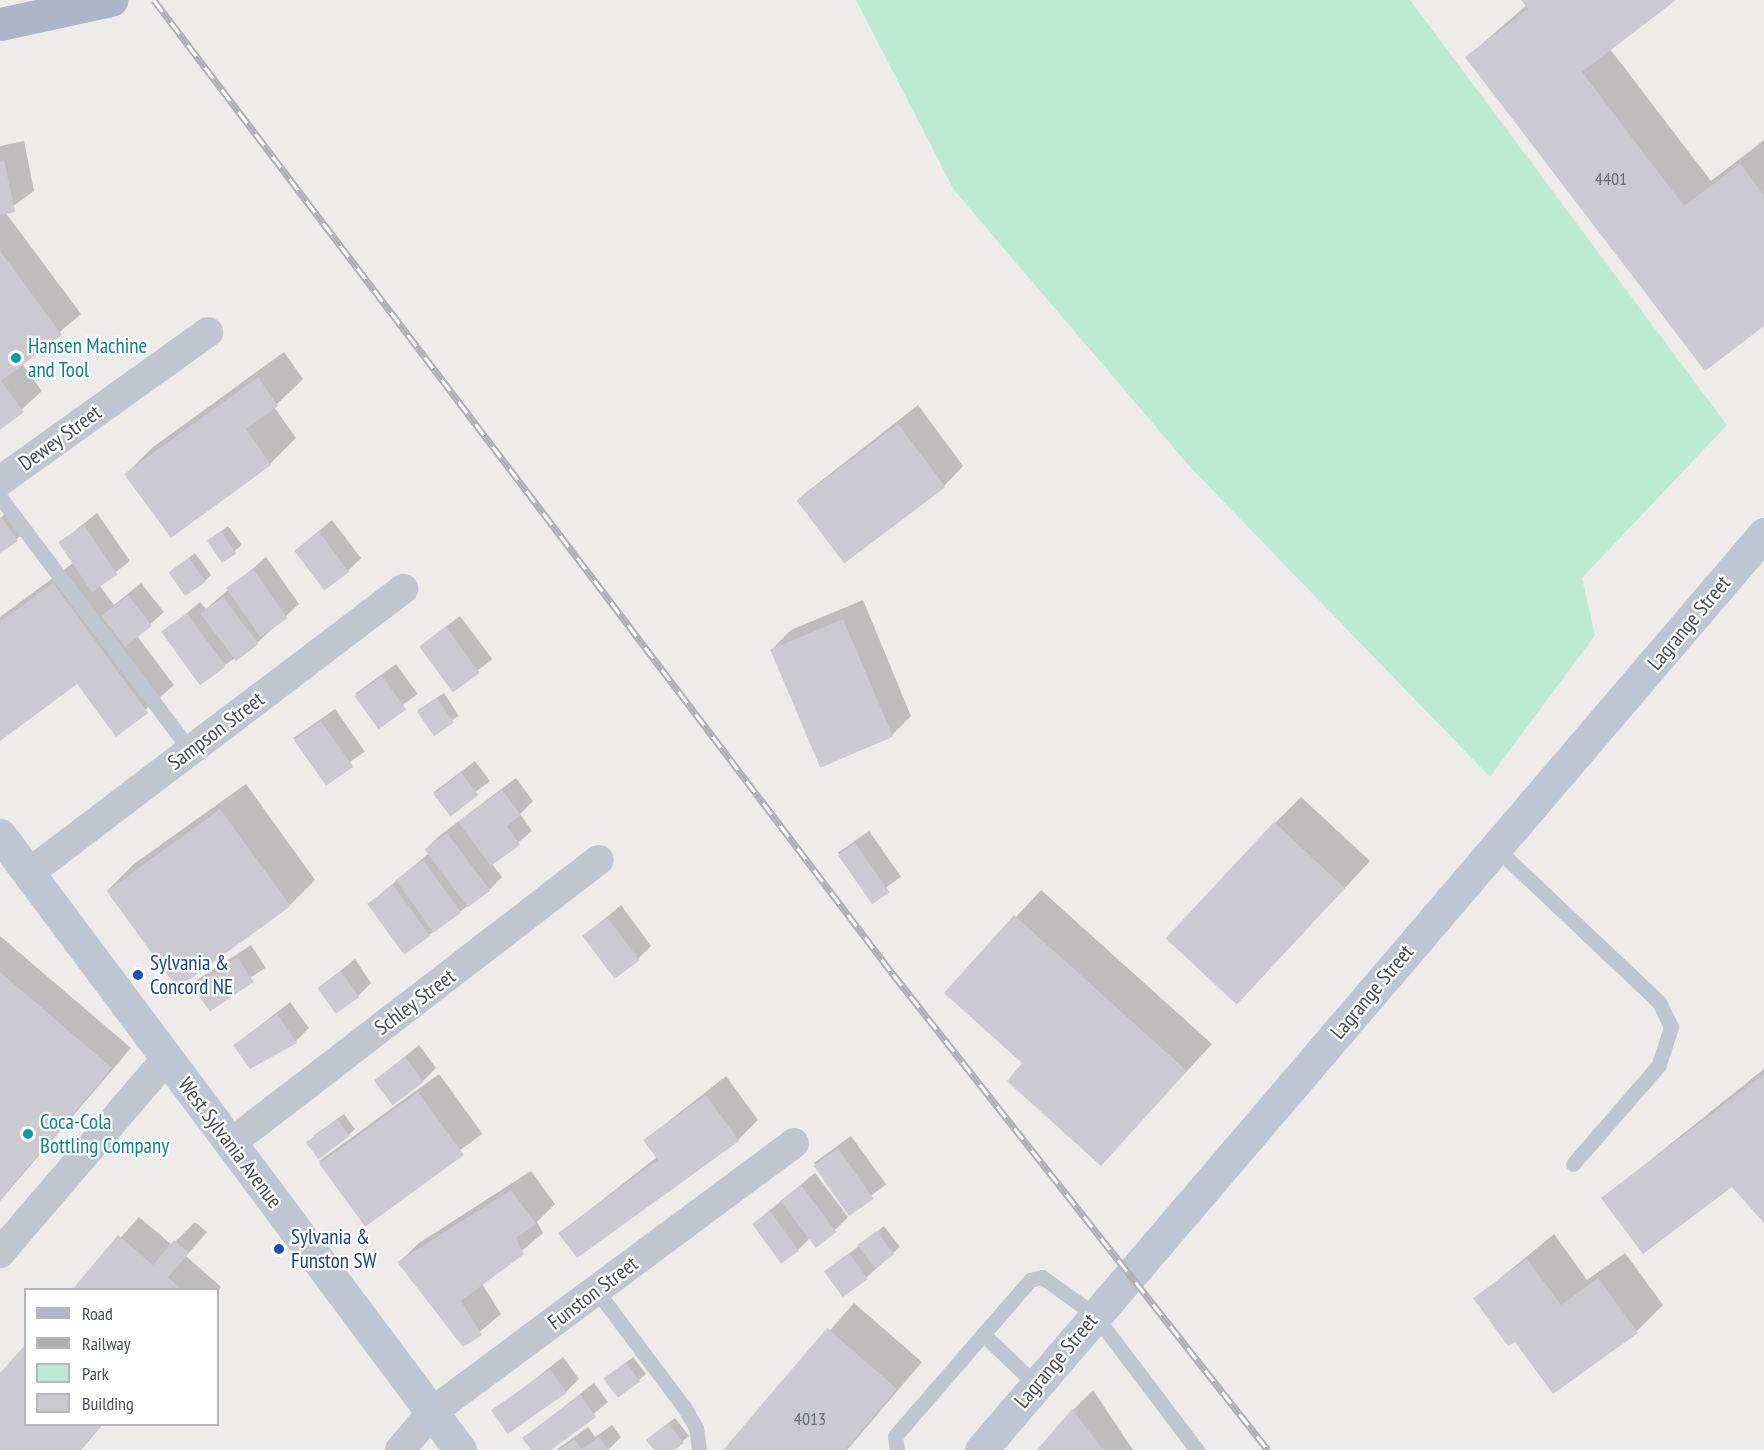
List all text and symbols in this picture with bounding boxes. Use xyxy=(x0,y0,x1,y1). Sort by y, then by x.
house number: 4401 xyxy=(1595,168,1627,190)
place label: Hansen Machine and Tool xyxy=(28,333,147,383)
marker: Hansen Machine and Tool xyxy=(9,351,23,365)
street label: Dewey Street xyxy=(14,400,106,476)
street label: Lagrange Street xyxy=(1642,571,1736,675)
street label: Sampson Street xyxy=(163,687,269,775)
street label: Lagrange Street xyxy=(1325,940,1419,1044)
place label: Sylvania & Concord NE xyxy=(150,950,233,1000)
street label: Schley Street xyxy=(370,963,460,1041)
marker: Sylvania & Concord NE xyxy=(131,968,145,982)
street label: West Sylvania Avenue xyxy=(173,1073,287,1213)
place label: Coca-Cola Bottling Company xyxy=(40,1109,169,1159)
marker: Coca-Cola Bottling Company xyxy=(21,1127,35,1141)
place label: Sylvania & Funston SW xyxy=(291,1224,377,1274)
marker: Sylvania & Funston SW xyxy=(272,1242,286,1256)
street label: Funston Street xyxy=(543,1251,643,1335)
legend xyxy=(24,1288,219,1426)
text: Road xyxy=(82,1302,113,1325)
street label: Lagrange Street xyxy=(1009,1309,1103,1413)
text: Railway xyxy=(82,1332,131,1355)
text: Park xyxy=(82,1362,109,1385)
text: Building xyxy=(82,1392,134,1415)
house number: 4013 xyxy=(794,1408,826,1430)

